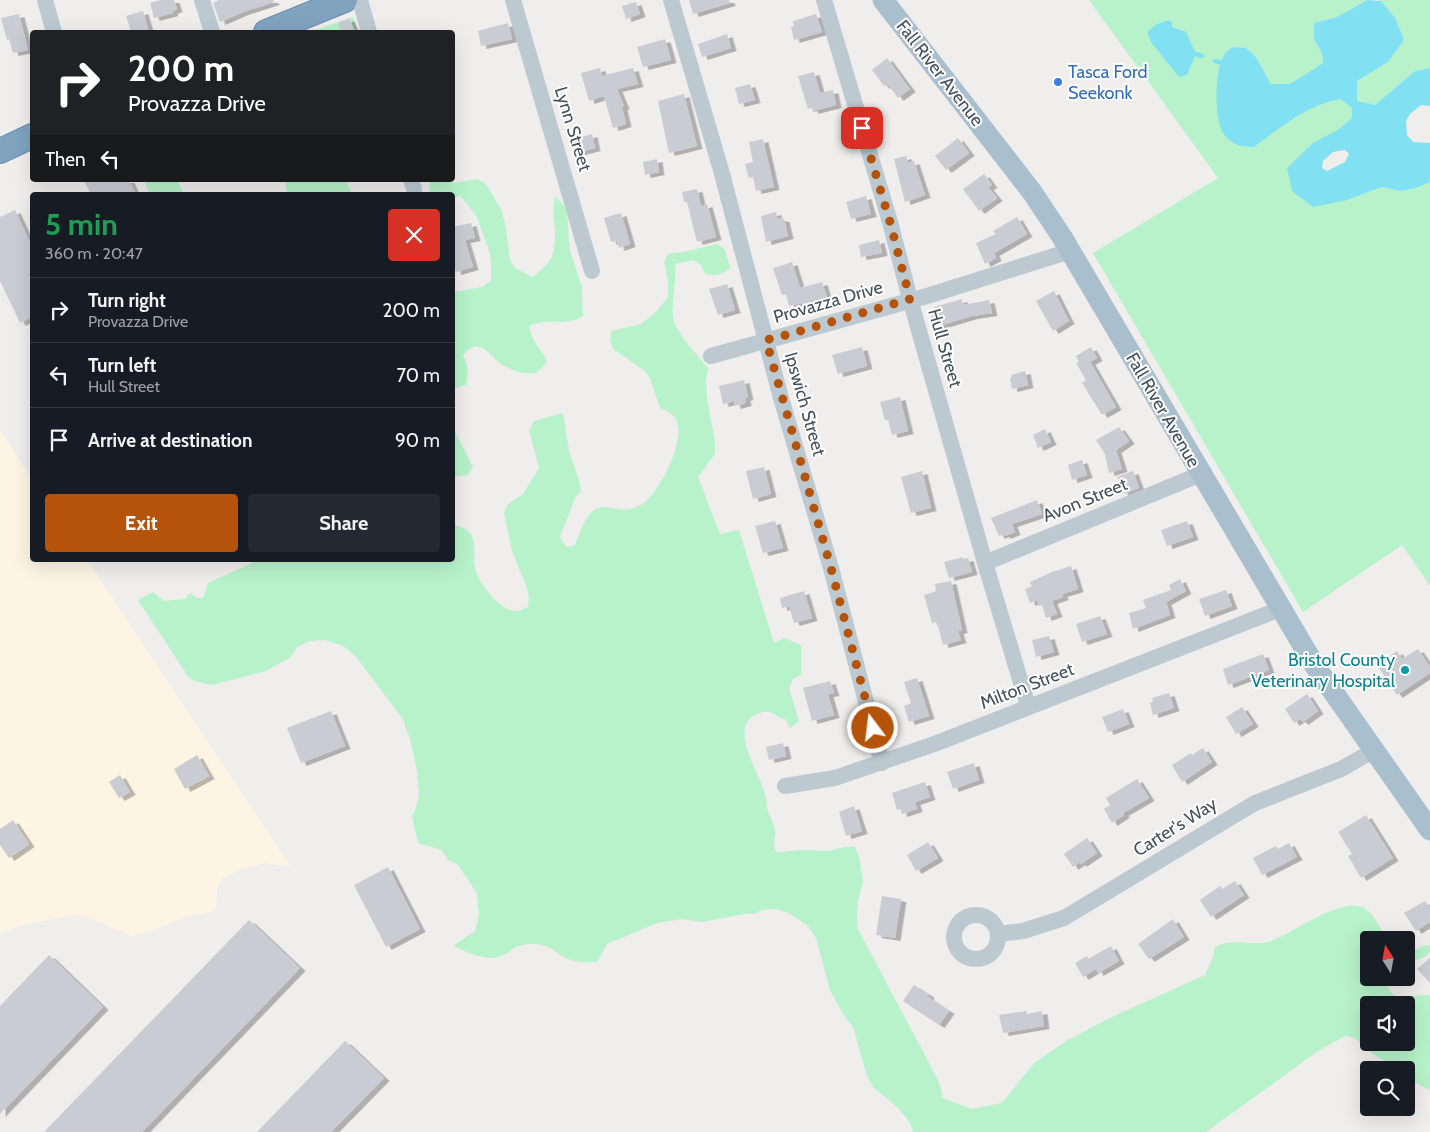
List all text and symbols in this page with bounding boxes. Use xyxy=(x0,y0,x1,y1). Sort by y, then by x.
street label: Fall River Avenue xyxy=(892,15,988,131)
text: 200 m xyxy=(128,47,234,90)
icon: right xyxy=(45,50,110,115)
place label: Tasca Ford Seekonk xyxy=(1068,61,1147,104)
marker: Tasca Ford Seekonk xyxy=(1052,76,1064,88)
street label: Lynn Street xyxy=(550,84,596,174)
text: Provazza Drive xyxy=(128,90,266,117)
pin xyxy=(841,107,883,149)
icon: arrive xyxy=(848,114,876,142)
icon: left xyxy=(96,145,124,173)
text: Then xyxy=(45,148,86,171)
text: 5 min xyxy=(45,206,118,243)
button: close xyxy=(388,209,440,261)
text: 360 m · 20:47 xyxy=(45,244,143,263)
street label: Provazza Drive xyxy=(771,276,885,328)
text: Turn right xyxy=(88,289,166,312)
icon: right xyxy=(45,296,73,324)
text: 200 m xyxy=(383,299,440,322)
street label: Hull Street xyxy=(923,306,967,390)
text: Provazza Drive xyxy=(88,312,188,331)
street label: Fall River Avenue xyxy=(1121,349,1205,471)
street label: Ipswich Street xyxy=(780,350,830,458)
text: Turn left xyxy=(88,354,156,377)
icon: left xyxy=(45,361,73,389)
text: 70 m xyxy=(396,364,440,387)
text: Hull Street xyxy=(88,377,160,396)
icon: arrive xyxy=(45,426,73,454)
text: Arrive at destination xyxy=(88,429,252,452)
text: 90 m xyxy=(395,429,440,452)
street label: Avon Street xyxy=(1039,473,1131,527)
button: Exit xyxy=(45,494,238,552)
button: Share xyxy=(248,494,440,552)
place label: Bristol County Veterinary Hospital xyxy=(1251,649,1396,692)
street label: Milton Street xyxy=(977,658,1077,714)
marker: Bristol County Veterinary Hospital xyxy=(1399,664,1411,676)
position arrow xyxy=(846,701,898,753)
street label: Carter's Way xyxy=(1129,793,1221,861)
north arrow xyxy=(1360,931,1415,986)
map controls xyxy=(1360,931,1415,1116)
button: sound xyxy=(1360,996,1415,1051)
button: search xyxy=(1360,1061,1415,1116)

